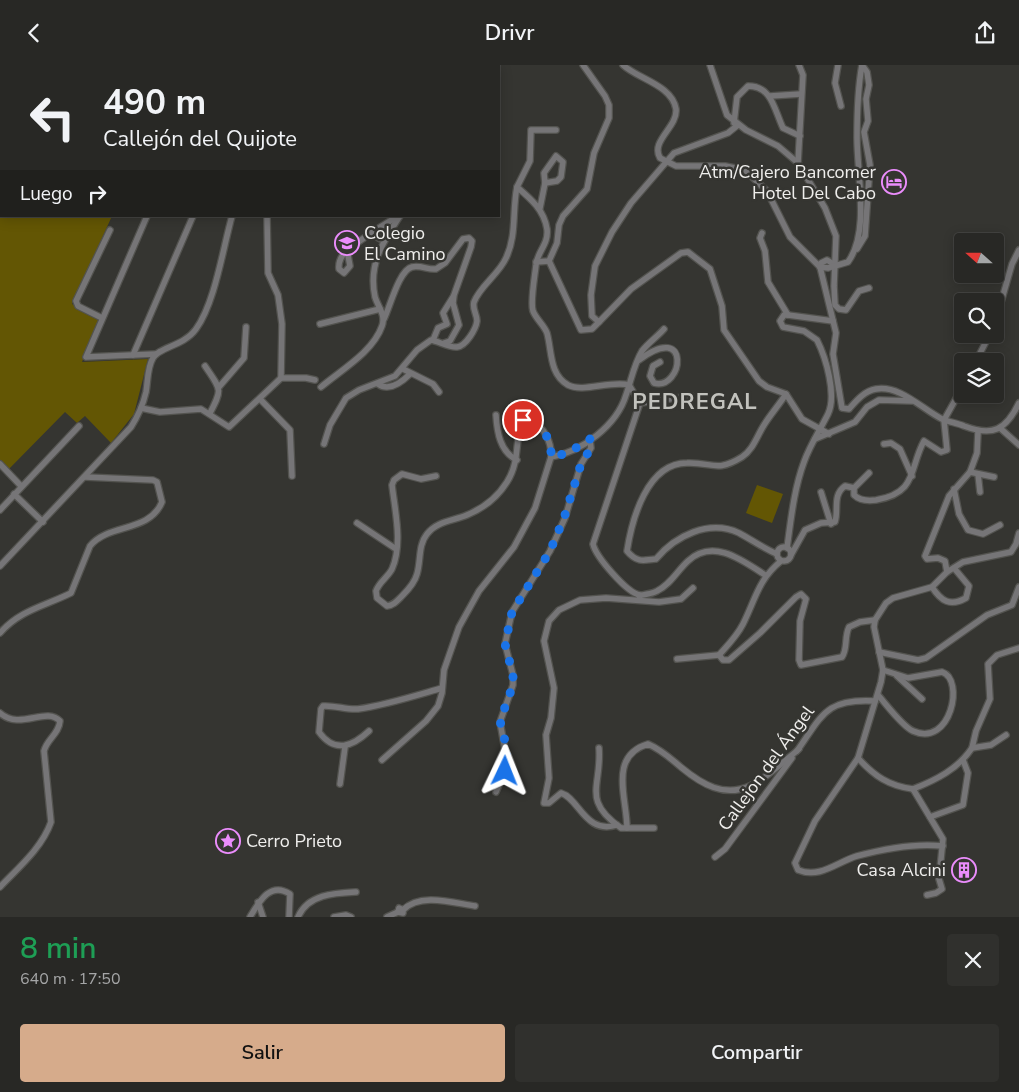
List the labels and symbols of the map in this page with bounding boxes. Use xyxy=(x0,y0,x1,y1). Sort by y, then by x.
place label: Atm/Cajero Bancomer Hotel Del Cabo xyxy=(699,160,877,205)
hotel icon: Atm/Cajero Bancomer Hotel Del Cabo xyxy=(881,169,907,195)
place label: Colegio El Camino xyxy=(364,221,446,266)
school or university icon: Colegio El Camino xyxy=(334,230,360,256)
north arrow xyxy=(954,233,1004,283)
district label: PEDREGAL xyxy=(632,387,758,417)
pin xyxy=(502,399,544,441)
street label: Callejon del Ángel xyxy=(712,700,820,836)
position arrow xyxy=(478,744,530,796)
place icon: Cerro Prieto xyxy=(215,828,241,854)
place label: Cerro Prieto xyxy=(246,829,342,853)
building icon: Casa Alcini xyxy=(951,857,977,883)
place label: Casa Alcini xyxy=(857,858,946,882)

